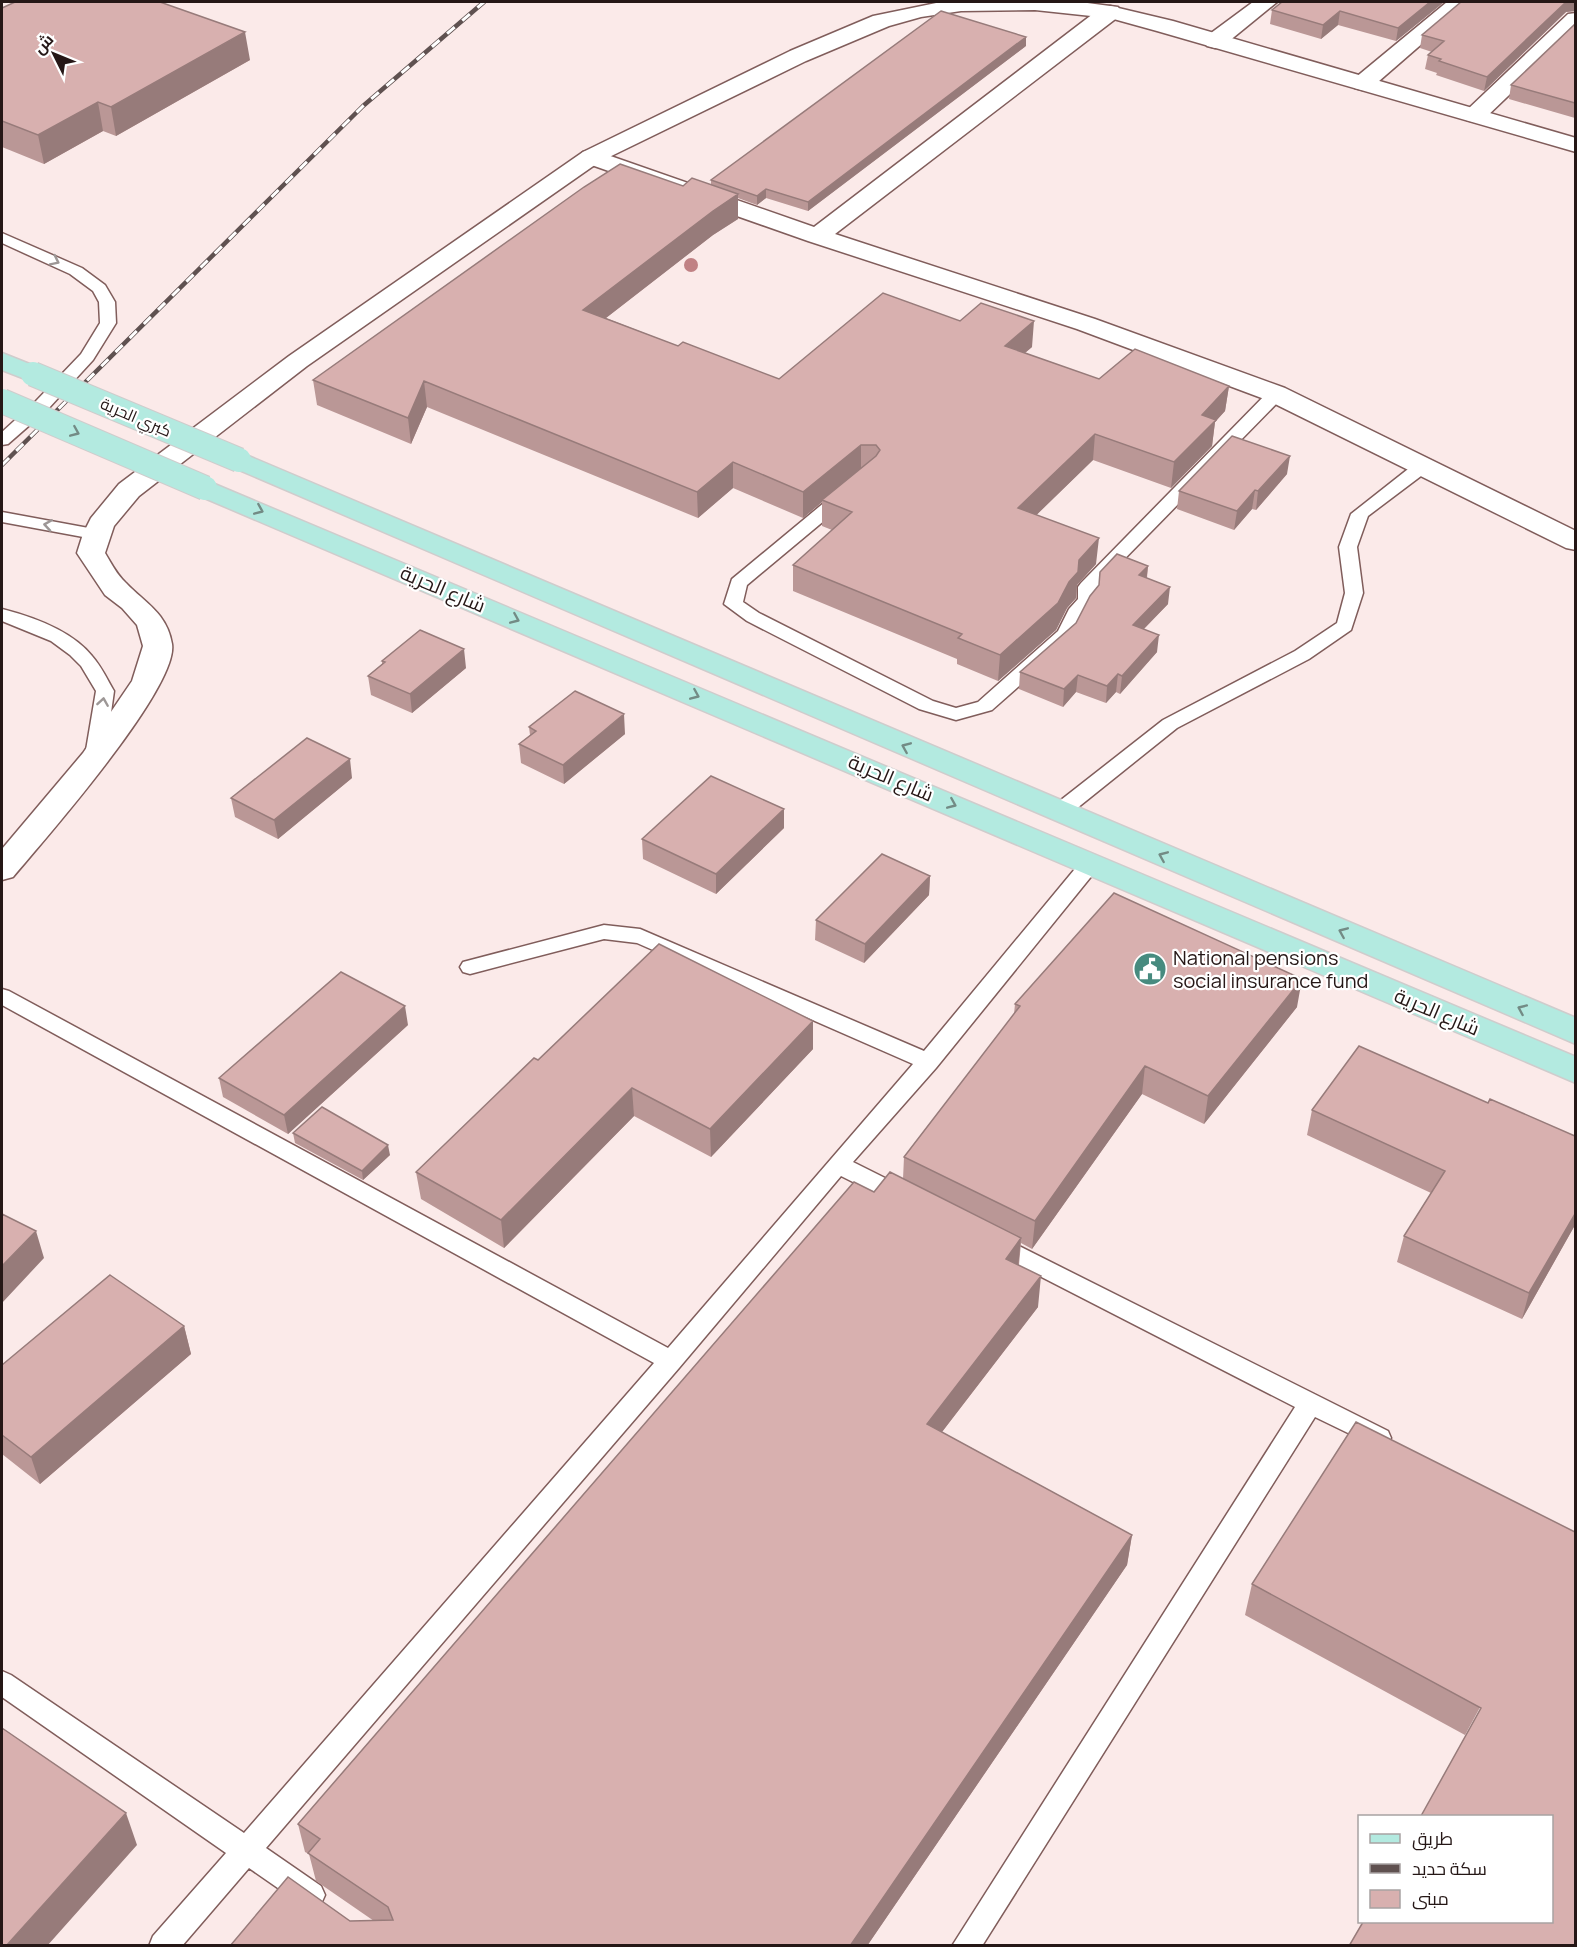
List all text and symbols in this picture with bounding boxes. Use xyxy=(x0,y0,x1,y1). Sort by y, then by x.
north arrow xyxy=(24,24,84,84)
text: ش xyxy=(28,29,58,59)
one-way arrow xyxy=(49,254,60,266)
street label: كبري الحرية xyxy=(96,392,175,445)
one-way arrow xyxy=(68,425,79,437)
one-way arrow xyxy=(252,503,263,515)
one-way arrow xyxy=(43,520,53,532)
street label: شارع الحرية xyxy=(396,558,490,620)
one-way arrow xyxy=(509,612,520,624)
one-way arrow xyxy=(689,688,700,700)
one-way arrow xyxy=(96,697,109,707)
one-way arrow xyxy=(902,742,913,754)
street label: شارع الحرية xyxy=(844,747,938,809)
one-way arrow xyxy=(946,797,957,809)
one-way arrow xyxy=(1158,851,1169,863)
one-way arrow xyxy=(1338,927,1349,939)
place label: National pensions social insurance fund xyxy=(1173,944,1368,994)
public building icon: National pensions social insurance fund xyxy=(1132,951,1168,987)
street label: شارع الحرية xyxy=(1390,981,1484,1043)
one-way arrow xyxy=(1517,1004,1528,1016)
legend xyxy=(1358,1815,1553,1923)
text: طريق xyxy=(1412,1826,1453,1851)
text: سكة حديد xyxy=(1412,1856,1487,1880)
text: مبنى xyxy=(1412,1886,1449,1910)

